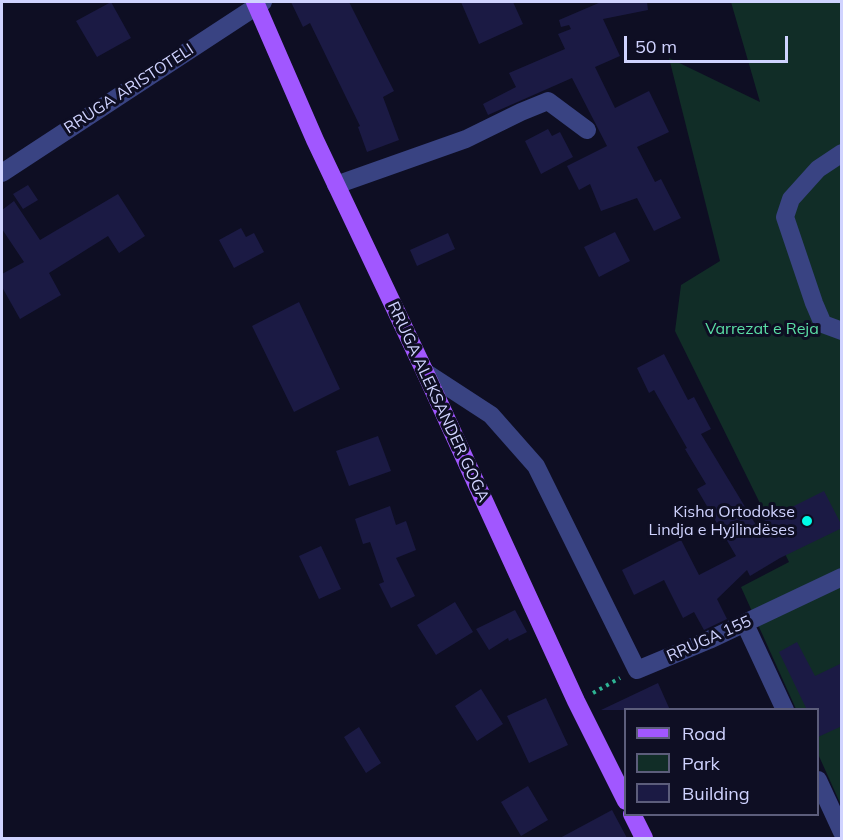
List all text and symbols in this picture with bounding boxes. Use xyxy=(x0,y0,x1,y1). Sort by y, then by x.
scale bar xyxy=(627,24,790,62)
text: 50 m xyxy=(635,35,677,58)
street label: RRUGA ARISTOTELI xyxy=(61,40,197,138)
street label: RRUGA ALEKSANDER GOGA xyxy=(383,299,493,505)
park label: Varrezat e Reja xyxy=(705,319,819,339)
place label: Kisha Ortodokse Lindja e Hyjlindëses xyxy=(649,502,795,540)
marker: Kisha Ortodokse Lindja e Hyjlindëses xyxy=(800,514,814,528)
street label: RRUGA 155 xyxy=(664,612,754,666)
legend xyxy=(624,708,819,816)
text: Road xyxy=(682,722,726,745)
text: Park xyxy=(682,752,720,775)
text: Building xyxy=(682,782,750,805)

